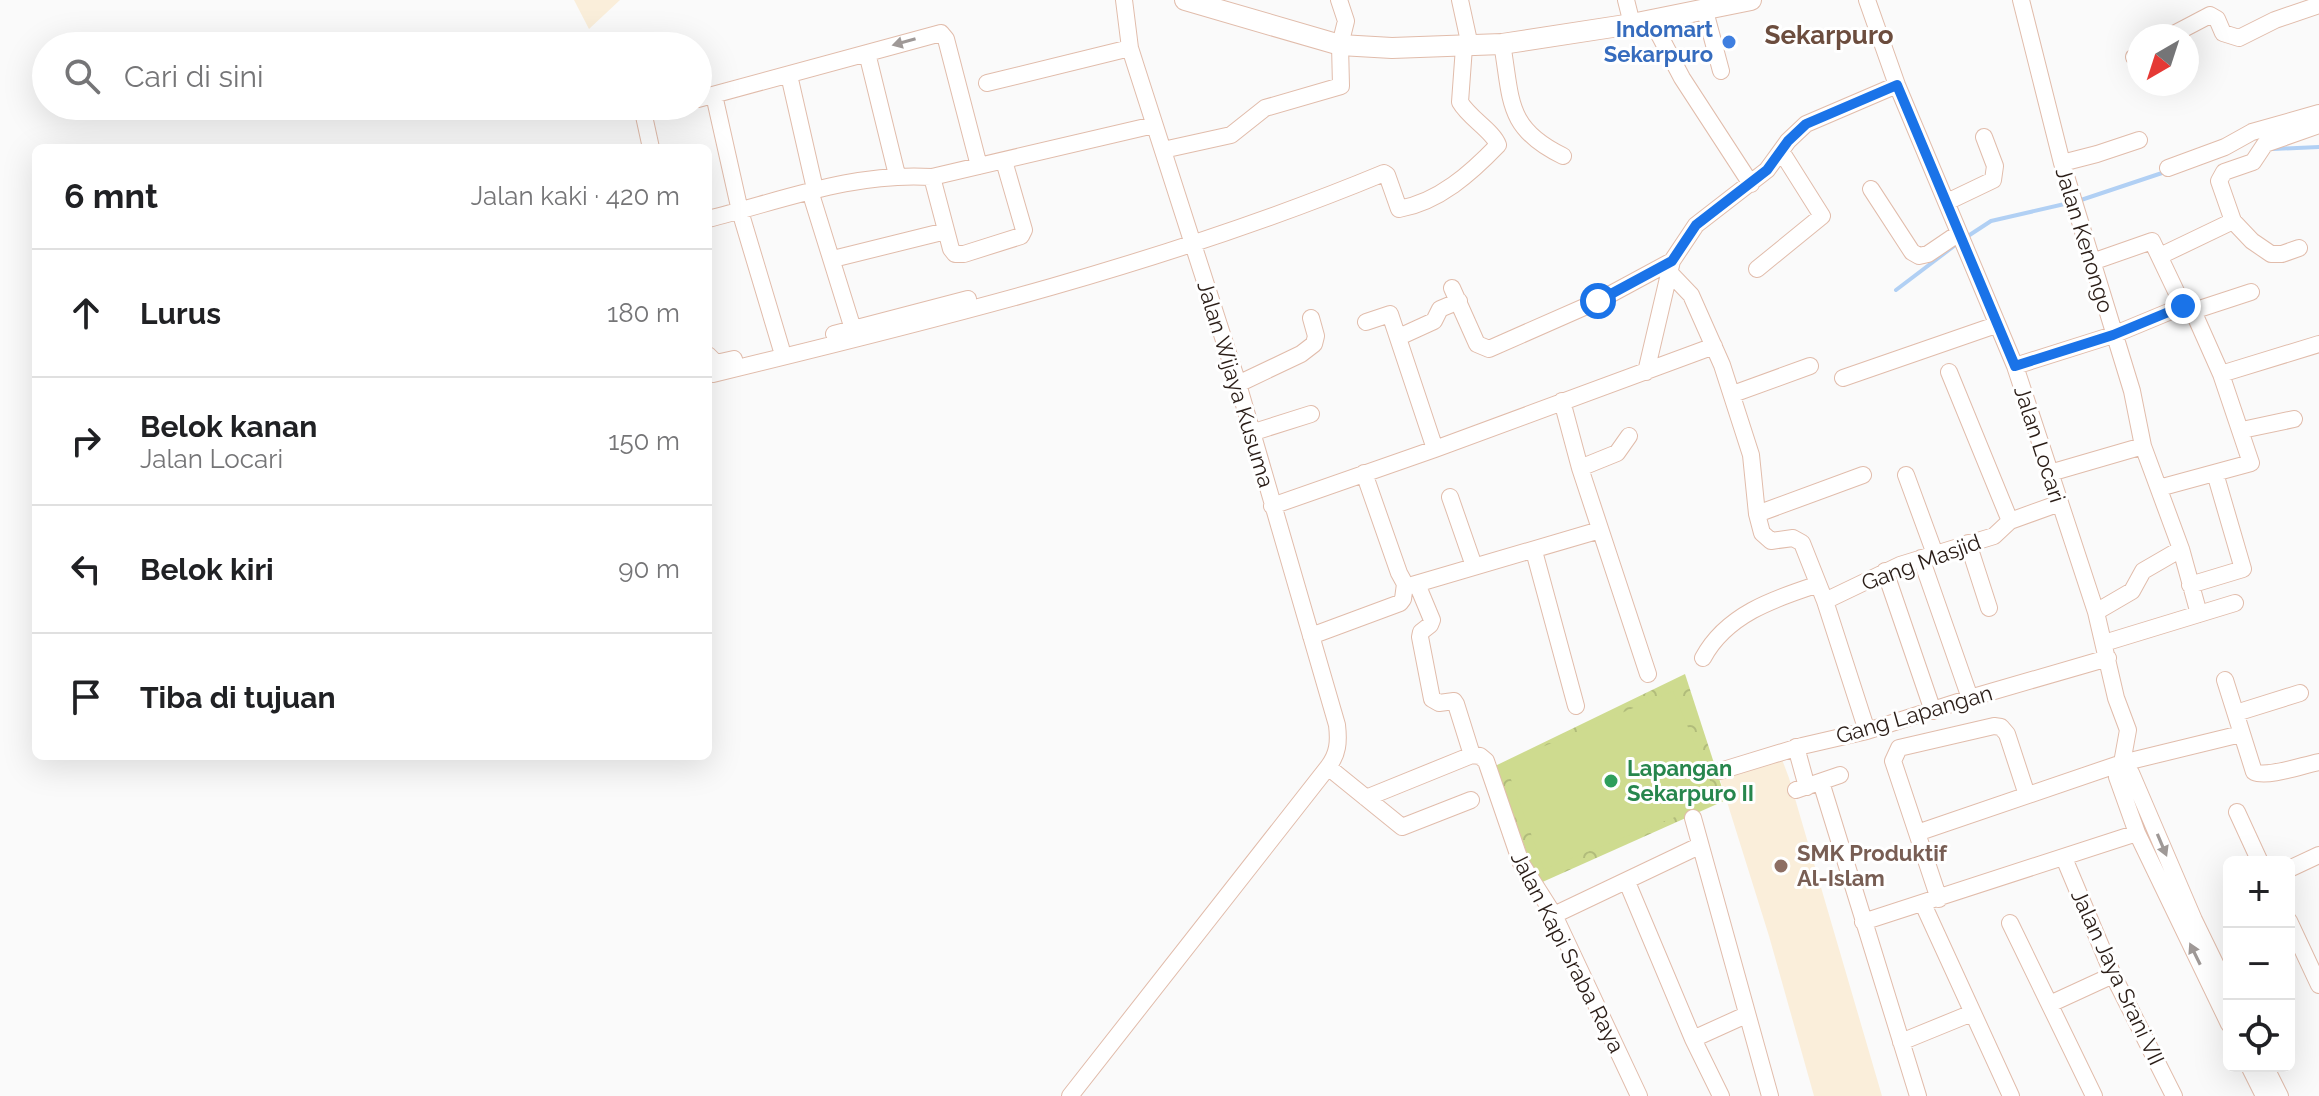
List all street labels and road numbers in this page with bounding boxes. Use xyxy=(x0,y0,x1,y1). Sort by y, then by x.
street label: Jalan Kenongo xyxy=(2051,164,2119,316)
street label: Jalan Wijaya Kusuma xyxy=(1192,278,1280,490)
street label: Jalan Locari xyxy=(2009,382,2071,506)
street label: Gang Masjid xyxy=(1858,528,1984,596)
street label: Gang Lapangan xyxy=(1833,679,1995,749)
street label: Jalan Kapi Sraba Raya xyxy=(1506,847,1630,1057)
street label: Jalan Jaya Srani VII xyxy=(2066,885,2170,1069)

